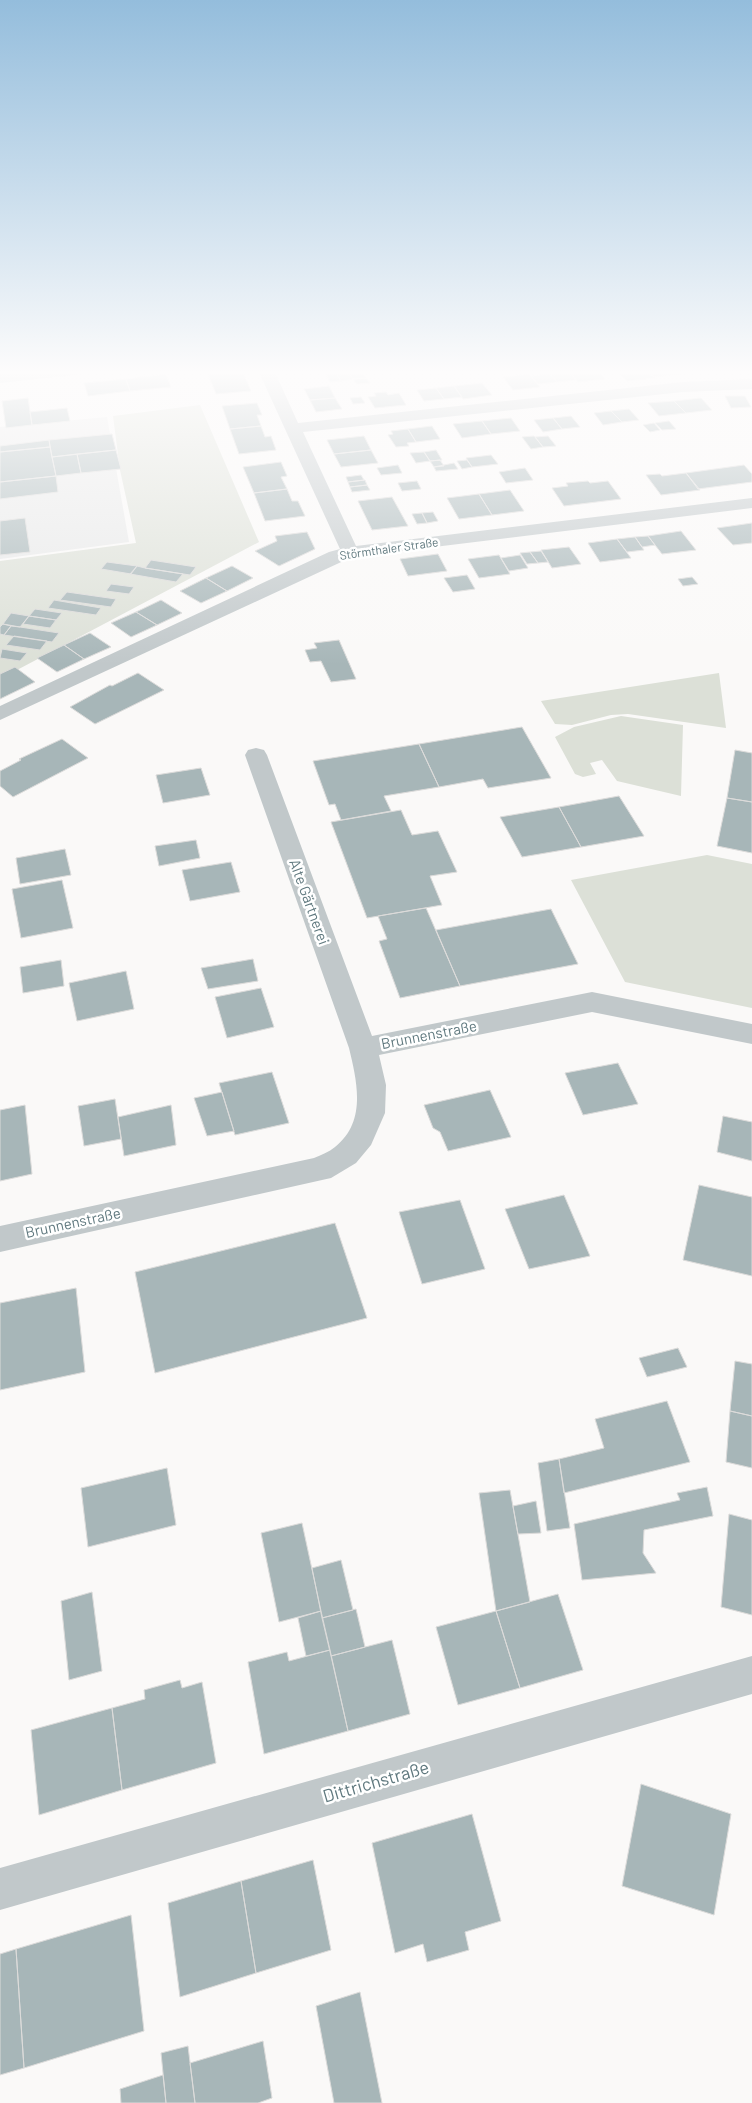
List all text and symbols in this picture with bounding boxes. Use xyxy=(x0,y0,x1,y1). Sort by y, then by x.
street label: Störmthaler Straße xyxy=(338,534,439,562)
street label: Alte Gärtnerei xyxy=(286,856,334,947)
street label: Brunnenstraße xyxy=(379,1016,478,1052)
street label: Brunnenstraße xyxy=(23,1203,122,1241)
street label: Dittrichstraße xyxy=(320,1755,431,1807)

